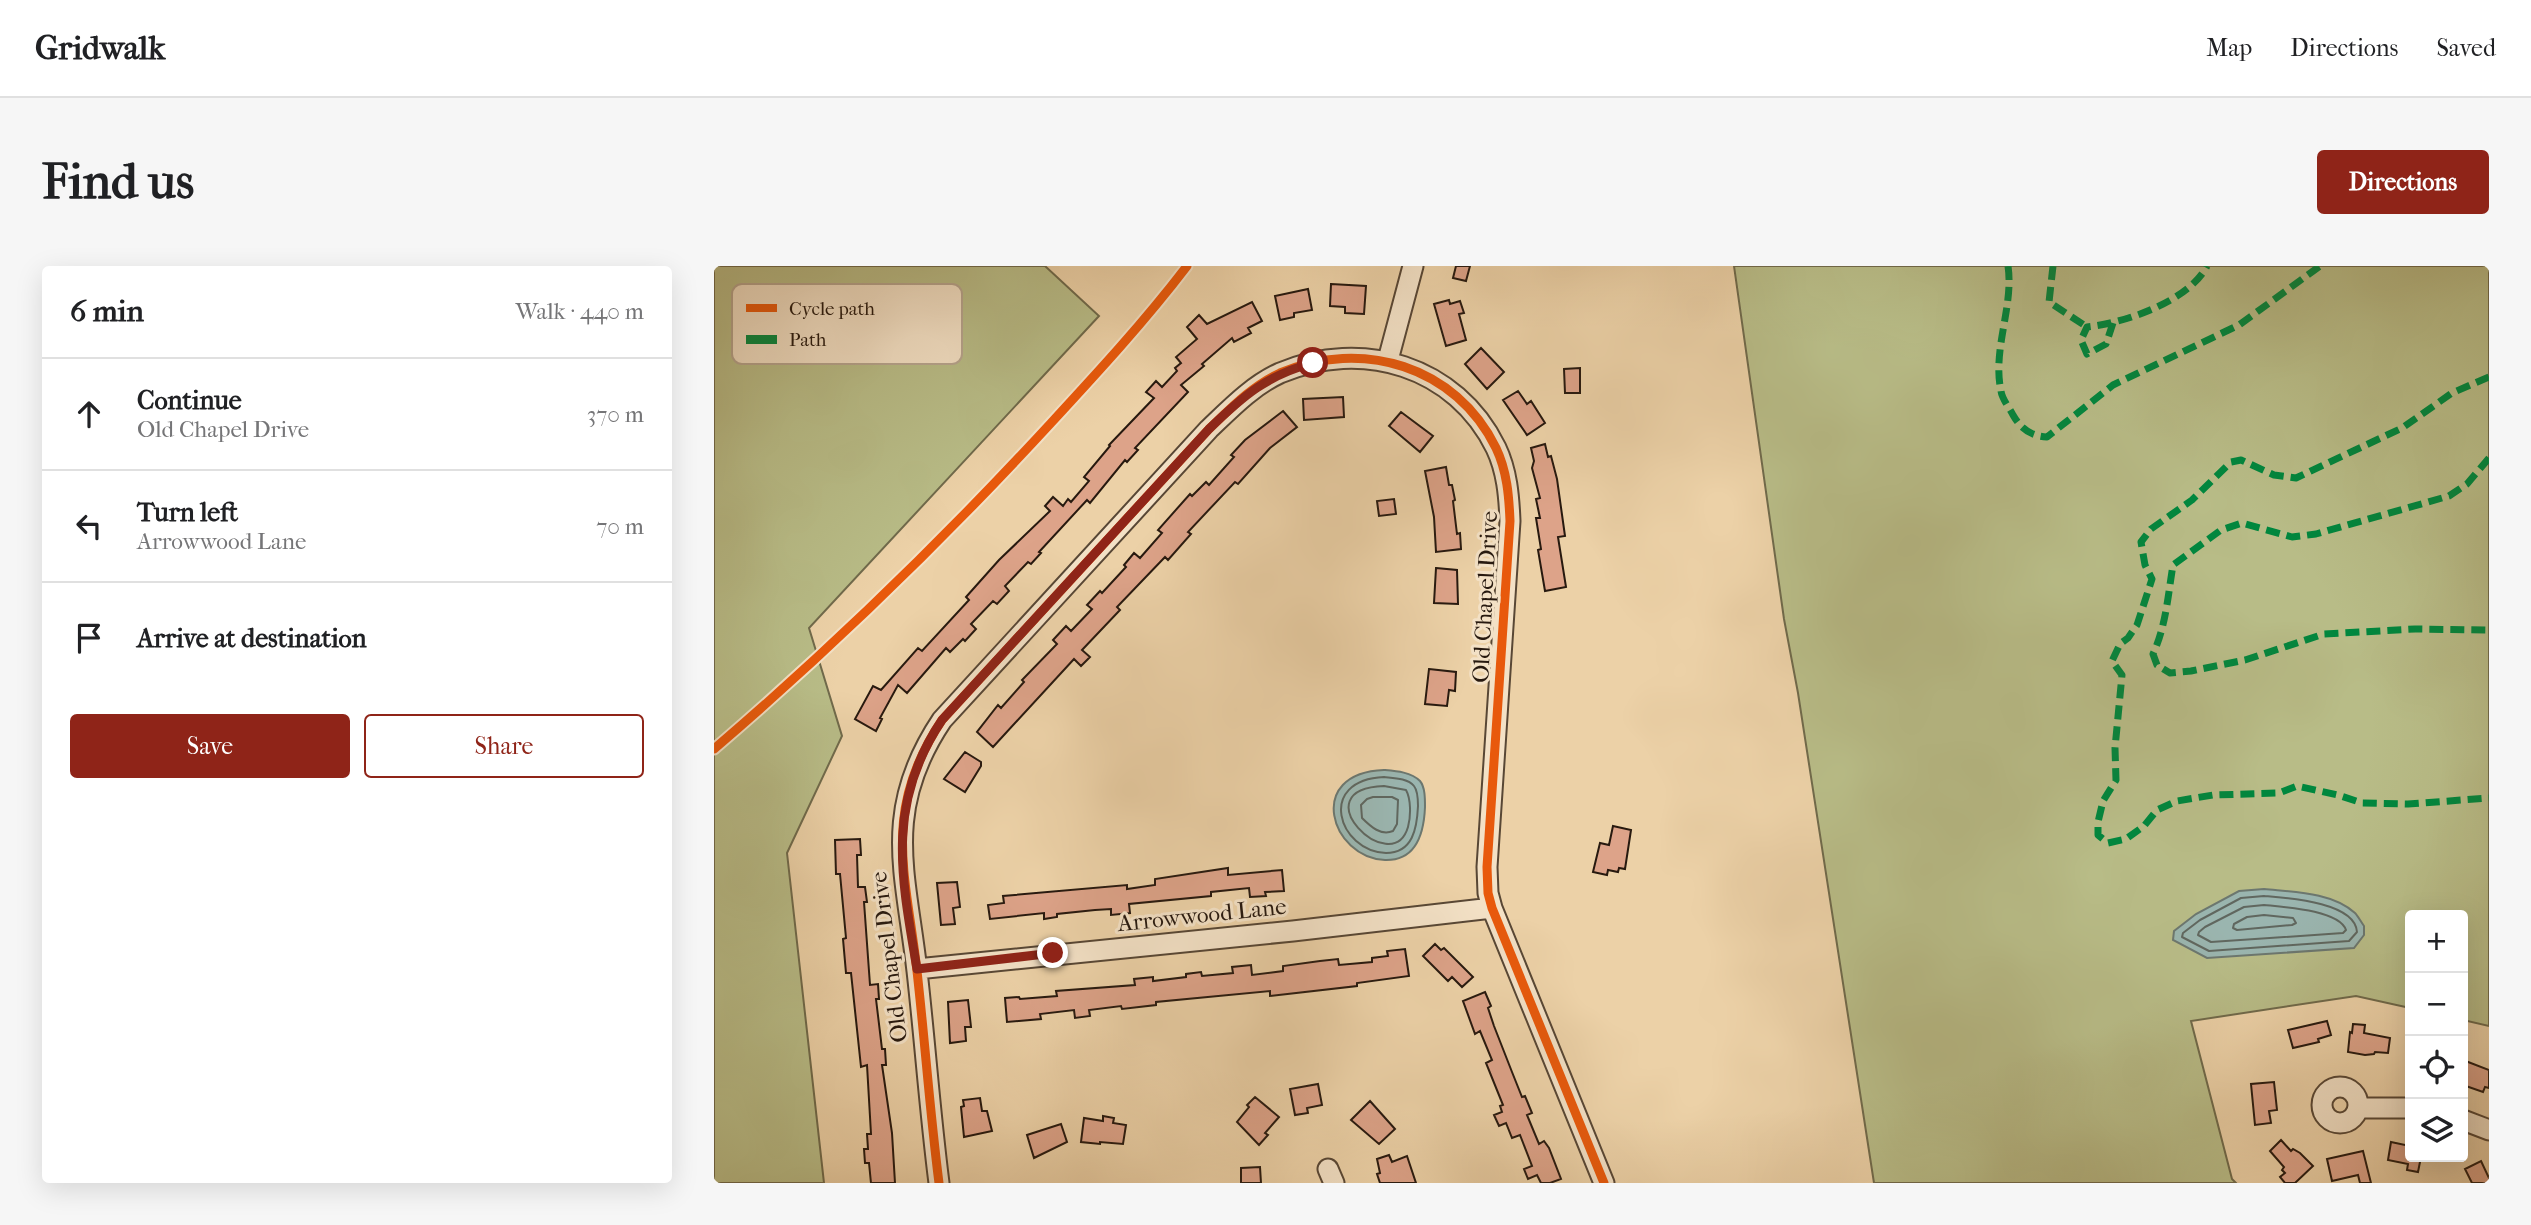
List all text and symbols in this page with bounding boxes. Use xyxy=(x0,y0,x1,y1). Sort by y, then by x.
text: Gridwalk xyxy=(35,29,165,68)
text: Map xyxy=(2206,34,2252,62)
text: Directions xyxy=(2290,34,2398,62)
text: Saved xyxy=(2436,34,2496,62)
button: Directions xyxy=(2317,150,2489,214)
text: Find us xyxy=(42,153,194,211)
legend xyxy=(732,284,962,364)
text: 6 min xyxy=(70,294,144,329)
text: Walk · 440 m xyxy=(516,298,644,325)
text: Cycle path xyxy=(789,298,875,320)
text: Path xyxy=(789,329,827,351)
route start xyxy=(1297,347,1328,378)
text: Continue xyxy=(137,385,242,416)
icon: ahead xyxy=(70,395,108,433)
text: 370 m xyxy=(587,401,644,428)
text: Old Chapel Drive xyxy=(137,416,309,443)
text: Turn left xyxy=(137,497,238,528)
icon: left xyxy=(70,507,108,545)
street label: Old Chapel Drive xyxy=(1467,510,1503,684)
text: 70 m xyxy=(596,513,644,540)
text: Arrowwood Lane xyxy=(137,528,306,555)
icon: arrive xyxy=(70,619,108,657)
text: Arrive at destination xyxy=(137,623,367,654)
button: Save xyxy=(70,714,350,778)
button: Share xyxy=(364,714,644,778)
street label: Old Chapel Drive xyxy=(865,870,913,1044)
street label: Arrowwood Lane xyxy=(1115,893,1288,937)
map controls xyxy=(2405,910,2468,1162)
button: + xyxy=(2405,910,2468,973)
route end xyxy=(1037,937,1068,968)
button: − xyxy=(2405,973,2468,1036)
button: locate xyxy=(2405,1036,2468,1099)
button: layers xyxy=(2405,1099,2468,1162)

